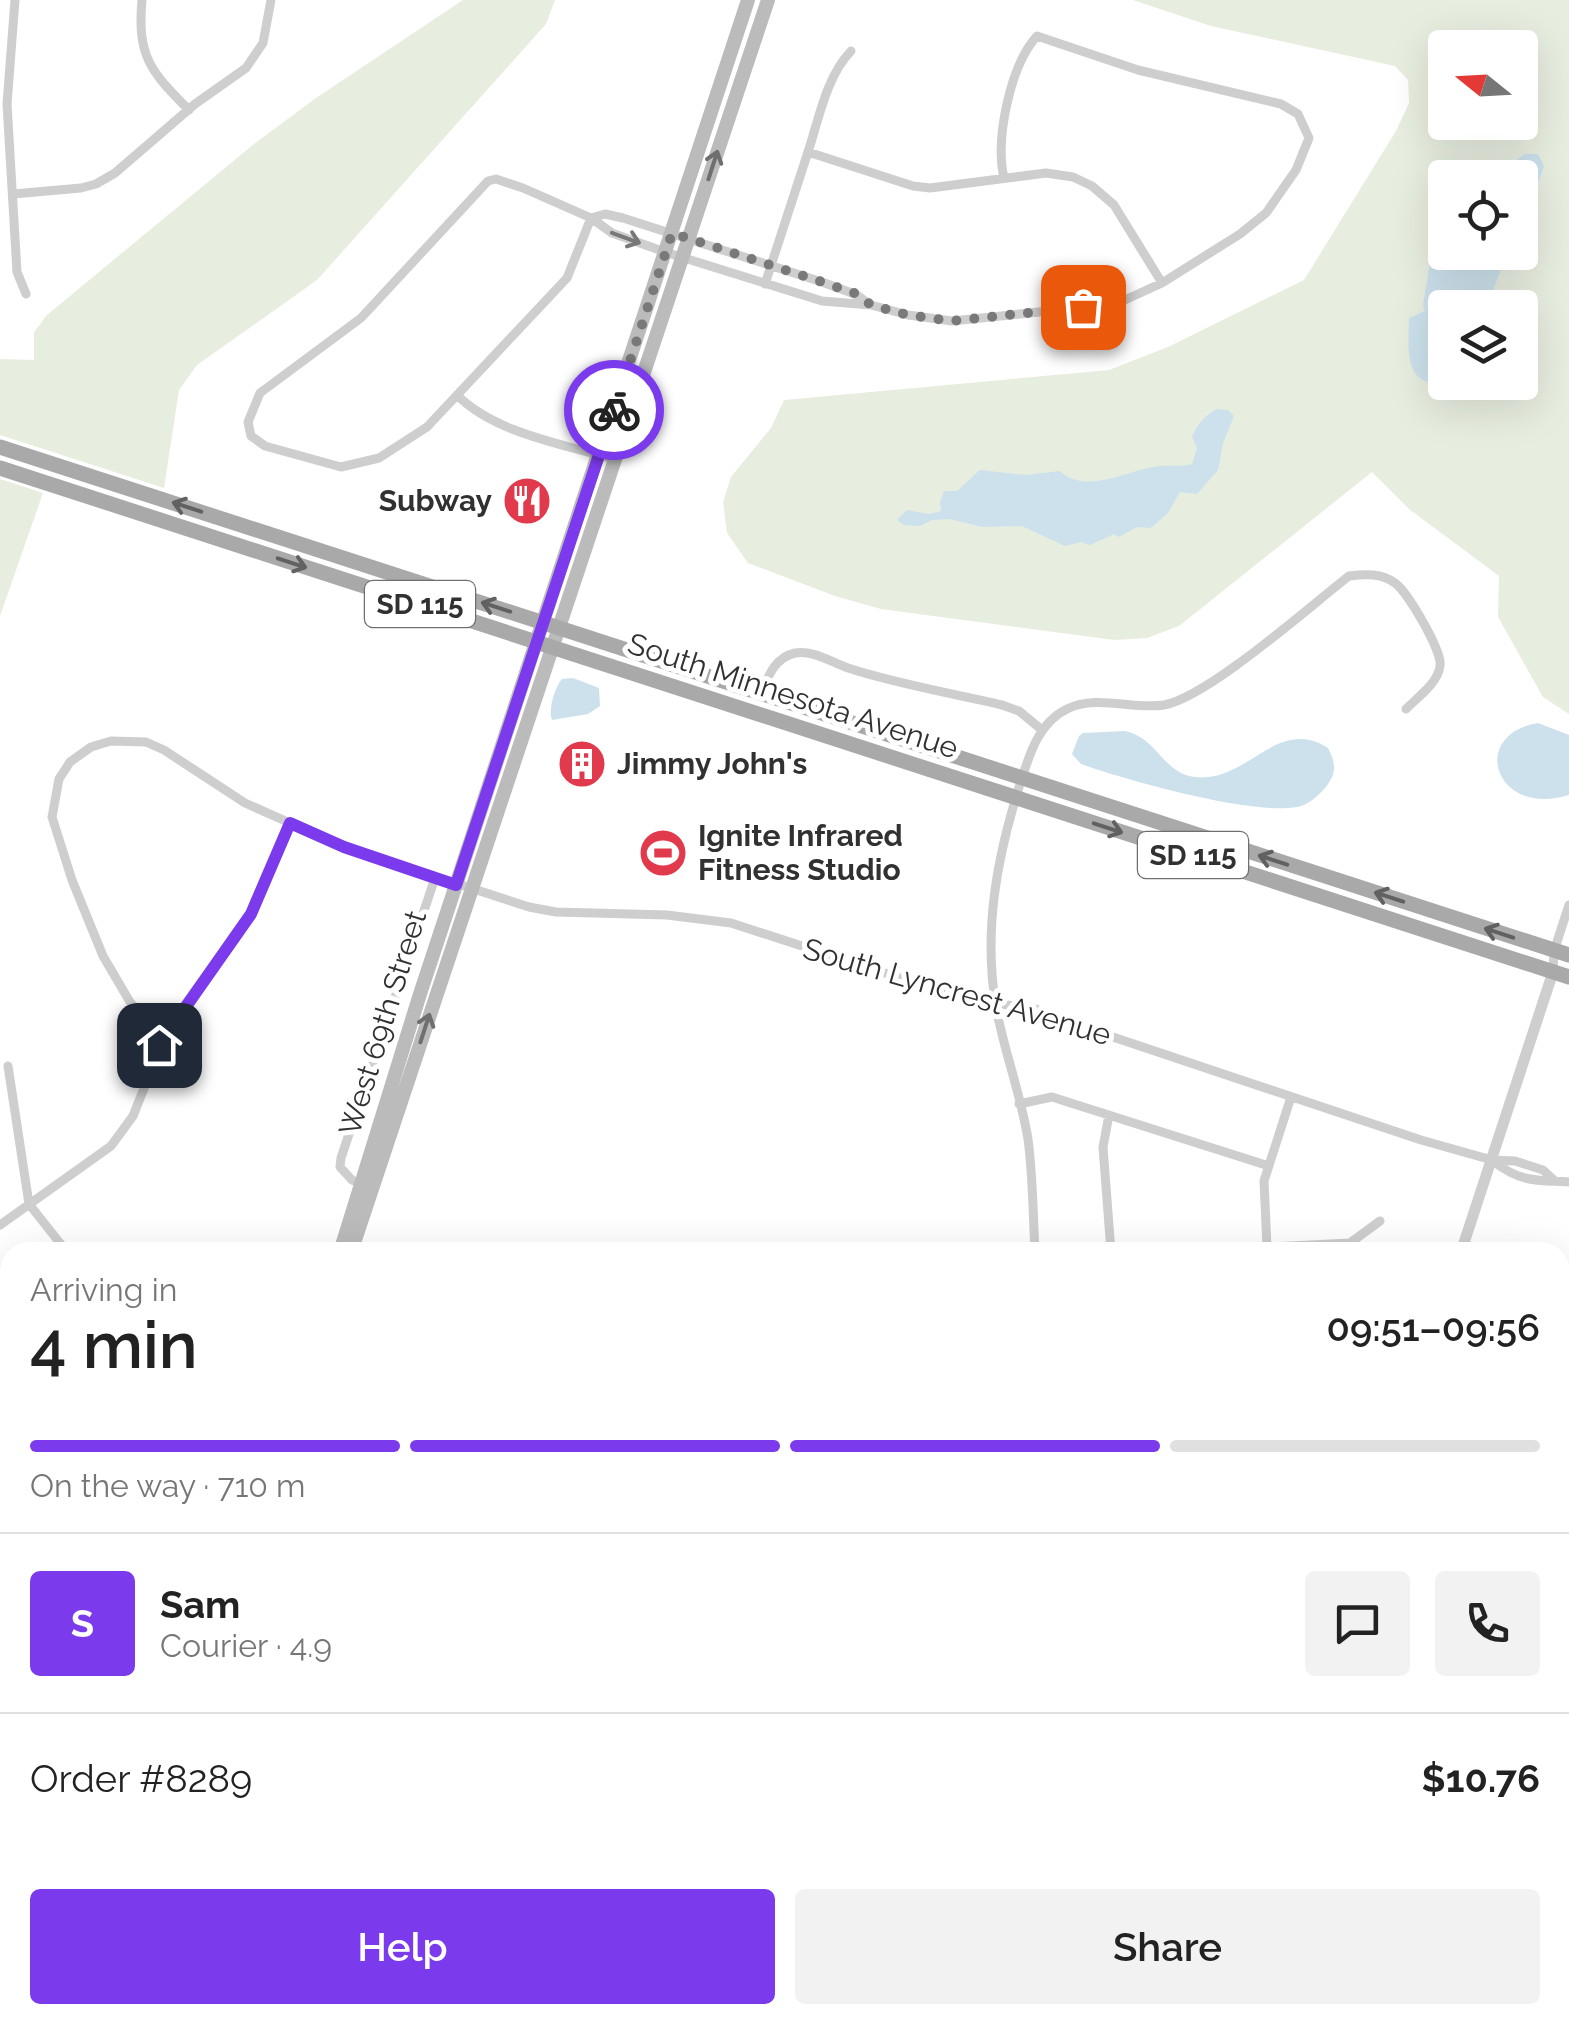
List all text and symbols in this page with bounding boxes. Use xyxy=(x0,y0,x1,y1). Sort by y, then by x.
north arrow xyxy=(1428,30,1538,140)
map controls xyxy=(1428,30,1538,400)
one-way arrow xyxy=(706,150,724,182)
button: locate xyxy=(1428,160,1538,270)
one-way arrow xyxy=(610,230,641,248)
pin xyxy=(1041,265,1126,350)
icon: bag xyxy=(1056,280,1111,335)
button: layers xyxy=(1428,290,1538,400)
courier xyxy=(564,360,664,460)
icon: bike xyxy=(587,383,642,438)
restaurant icon: Subway xyxy=(501,475,553,527)
place label: Subway xyxy=(379,483,492,518)
one-way arrow xyxy=(172,497,203,515)
one-way arrow xyxy=(276,555,308,573)
road number: SD 115 xyxy=(365,581,475,627)
one-way arrow xyxy=(481,597,513,615)
street label: South Minnesota Avenue xyxy=(624,626,963,765)
building icon: Jimmy John's xyxy=(556,738,608,790)
place label: Jimmy John's xyxy=(617,746,807,781)
place label: Ignite Infrared Fitness Studio xyxy=(698,818,903,887)
one-way arrow xyxy=(1092,820,1124,838)
sports icon: Ignite Infrared Fitness Studio xyxy=(637,827,689,879)
road number: SD 115 xyxy=(1138,832,1248,878)
one-way arrow xyxy=(1257,849,1289,867)
one-way arrow xyxy=(1373,887,1405,905)
street label: West 69th Street xyxy=(332,906,433,1139)
one-way arrow xyxy=(1483,923,1515,941)
street label: South Lyncrest Avenue xyxy=(799,931,1115,1052)
pin xyxy=(117,1003,202,1088)
one-way arrow xyxy=(418,1013,436,1045)
icon: home xyxy=(132,1018,187,1073)
text: Arriving in xyxy=(30,1271,177,1308)
text: 09:51–09:56 xyxy=(1327,1305,1540,1350)
text: 4 min xyxy=(30,1307,198,1383)
text: On the way · 710 m xyxy=(30,1467,306,1504)
button: chat xyxy=(1305,1571,1410,1676)
button: phone xyxy=(1435,1571,1540,1676)
text: Sam xyxy=(160,1582,240,1627)
text: S xyxy=(71,1601,94,1646)
text: Courier · 4.9 xyxy=(160,1627,332,1664)
text: Order #8289 xyxy=(30,1756,252,1801)
text: $10.76 xyxy=(1422,1756,1540,1801)
button: Help xyxy=(30,1889,775,2004)
button: Share xyxy=(795,1889,1540,2004)

